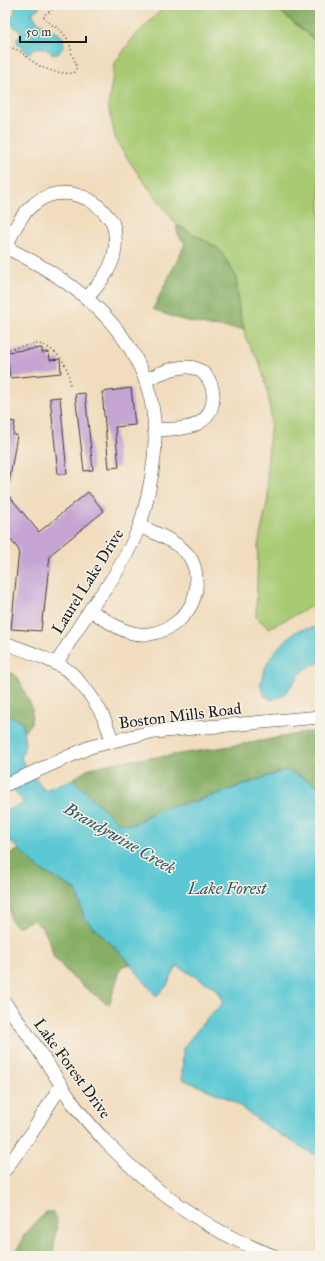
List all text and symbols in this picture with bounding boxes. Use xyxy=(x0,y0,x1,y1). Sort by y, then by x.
scale bar xyxy=(20,18,86,44)
text: 50 m xyxy=(26,25,51,39)
street label: Laurel Lake Drive xyxy=(47,525,128,637)
street label: Boston Mills Road xyxy=(118,699,243,732)
water label: Brandywine Creek xyxy=(59,797,180,879)
water label: Lake Forest xyxy=(187,878,268,899)
street label: Lake Forest Drive xyxy=(30,1015,115,1122)

